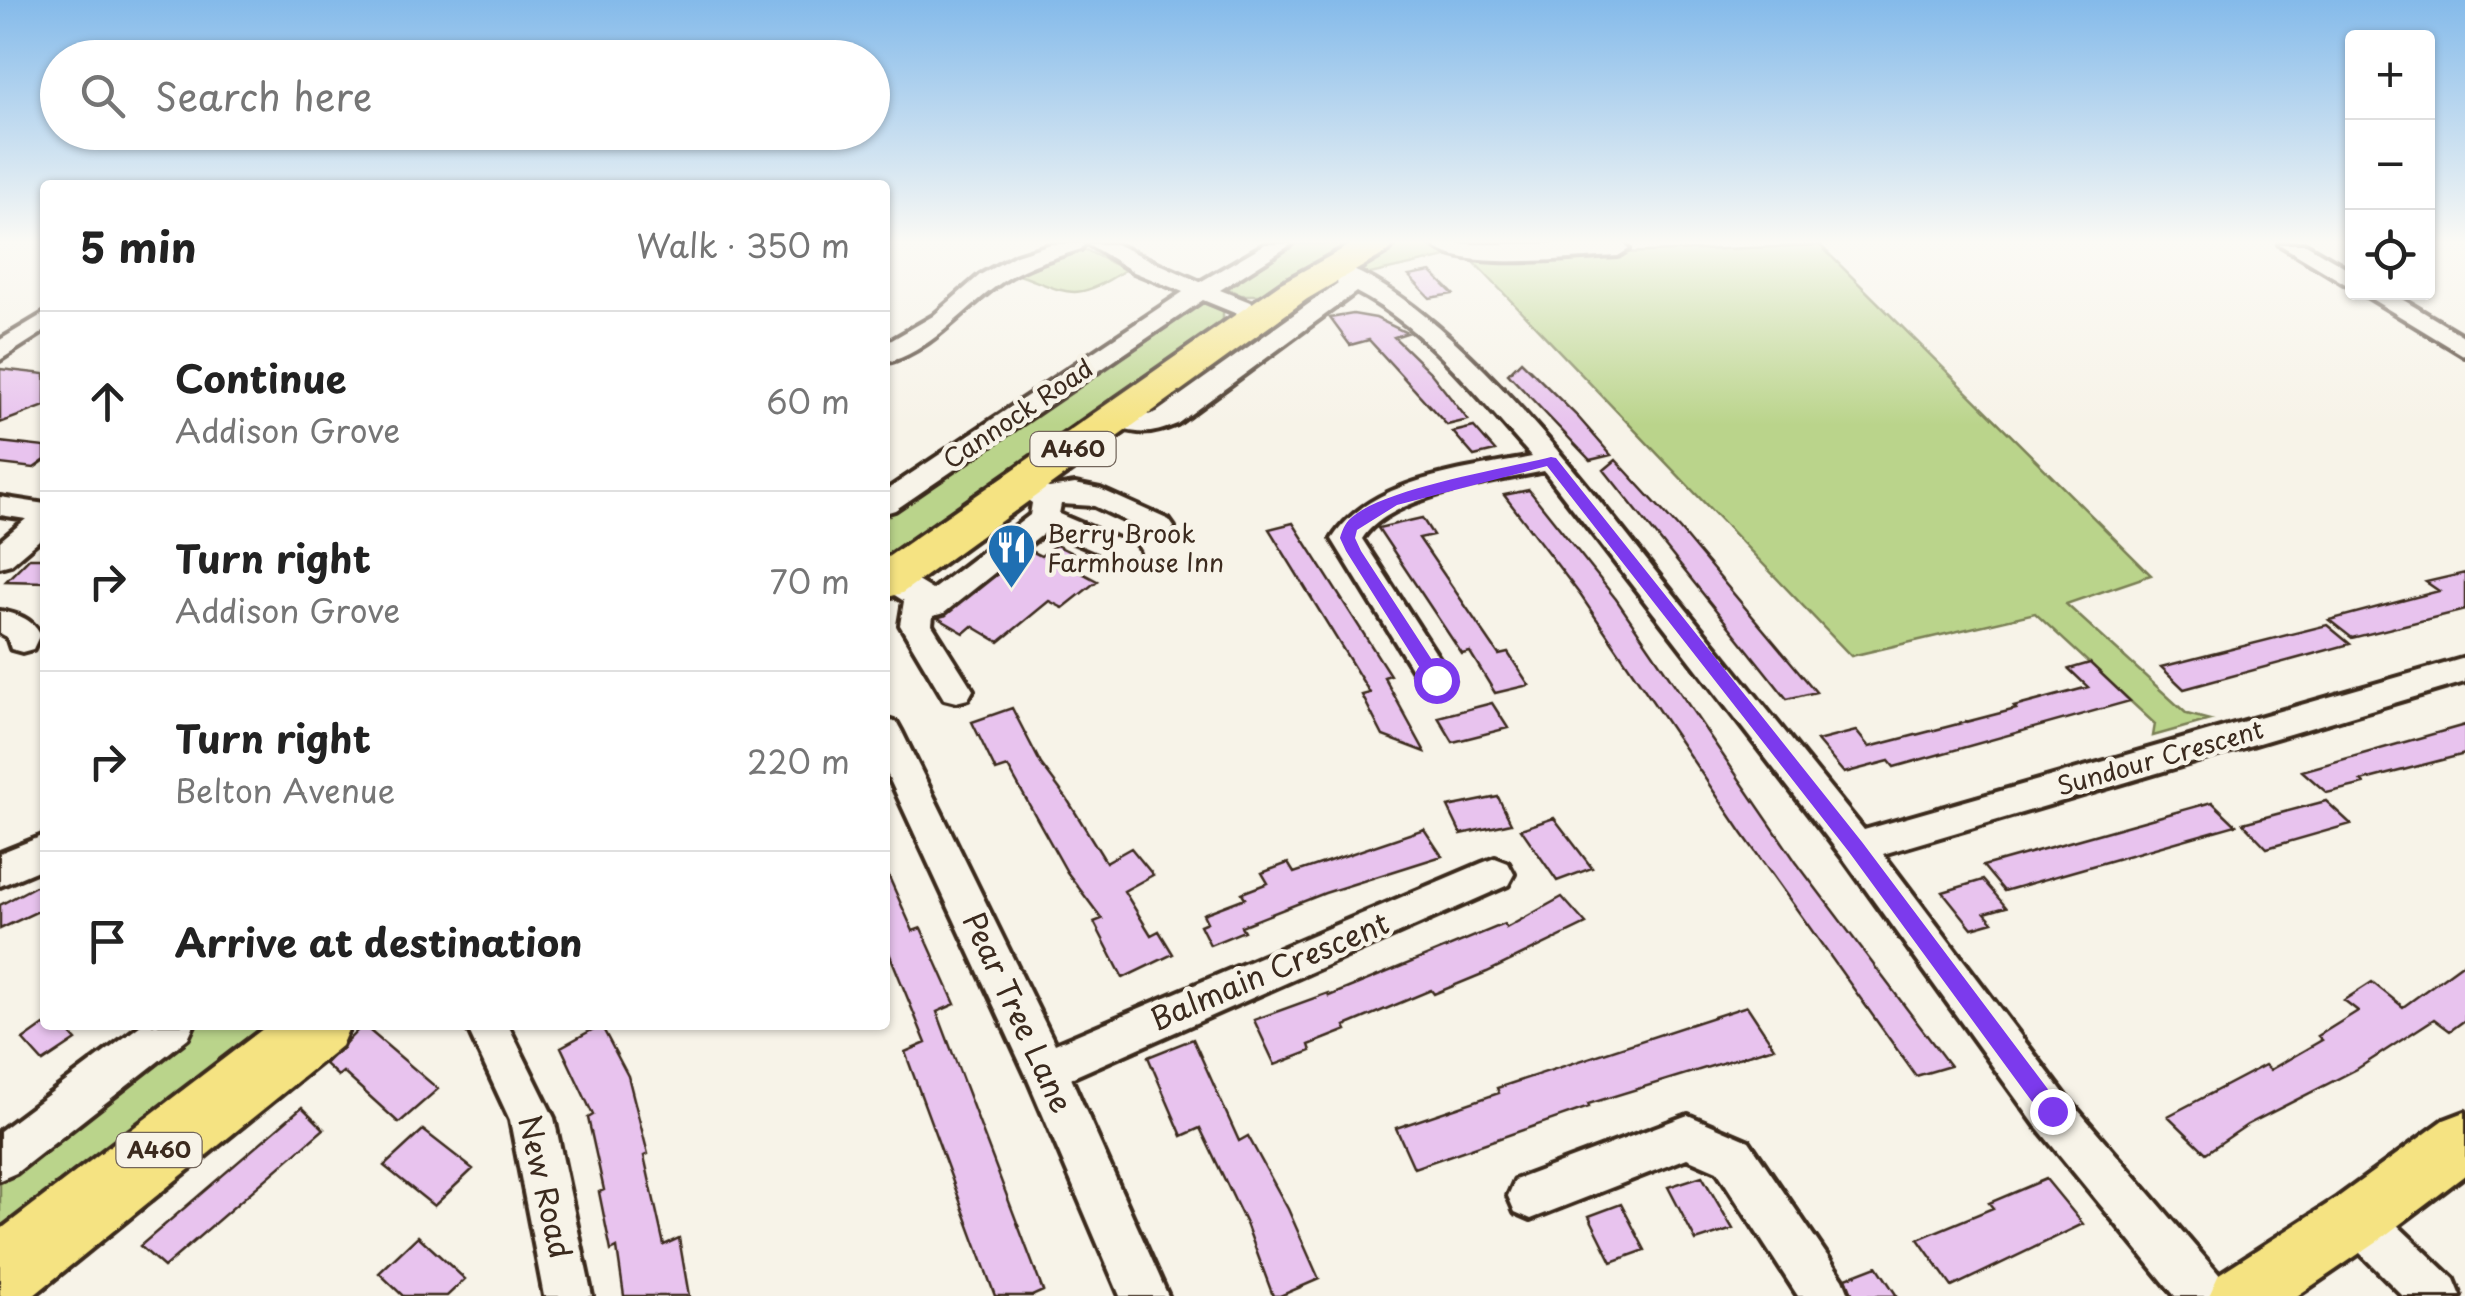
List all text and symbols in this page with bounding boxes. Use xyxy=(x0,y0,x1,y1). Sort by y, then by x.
map controls xyxy=(2345,30,2435,300)
button: + xyxy=(2345,30,2435,120)
search box xyxy=(40,40,890,150)
text: Search here xyxy=(155,67,372,124)
icon: search xyxy=(75,68,130,123)
button: − xyxy=(2345,120,2435,210)
button: locate xyxy=(2345,210,2435,300)
text: 5 min xyxy=(80,214,197,277)
text: Walk · 350 m xyxy=(637,221,850,269)
text: Continue xyxy=(175,349,346,406)
street label: Cannock Road xyxy=(935,349,1100,478)
icon: ahead xyxy=(80,374,135,429)
text: 60 m xyxy=(766,377,850,425)
text: Addison Grove xyxy=(175,406,400,454)
road number: A460 xyxy=(1030,432,1116,466)
place label: Berry Brook Farmhouse Inn xyxy=(1047,514,1224,581)
restaurant icon: Berry Brook Farmhouse Inn xyxy=(986,522,1038,590)
text: Turn right xyxy=(175,529,371,586)
icon: right xyxy=(80,554,135,609)
text: 70 m xyxy=(770,557,850,605)
text: Addison Grove xyxy=(175,586,400,634)
route start xyxy=(1414,658,1460,704)
text: Turn right xyxy=(175,709,371,766)
street label: Sundour Crescent xyxy=(2052,709,2267,805)
icon: right xyxy=(80,734,135,789)
text: 220 m xyxy=(747,737,850,785)
text: Belton Avenue xyxy=(175,766,395,814)
street label: Balmain Crescent xyxy=(1143,899,1396,1040)
street label: Pear Tree Lane xyxy=(953,904,1086,1120)
text: Arrive at destination xyxy=(175,913,583,970)
icon: arrive xyxy=(80,914,135,969)
route end xyxy=(2030,1089,2076,1135)
street label: New Road xyxy=(508,1110,585,1263)
road number: A460 xyxy=(116,1133,202,1167)

